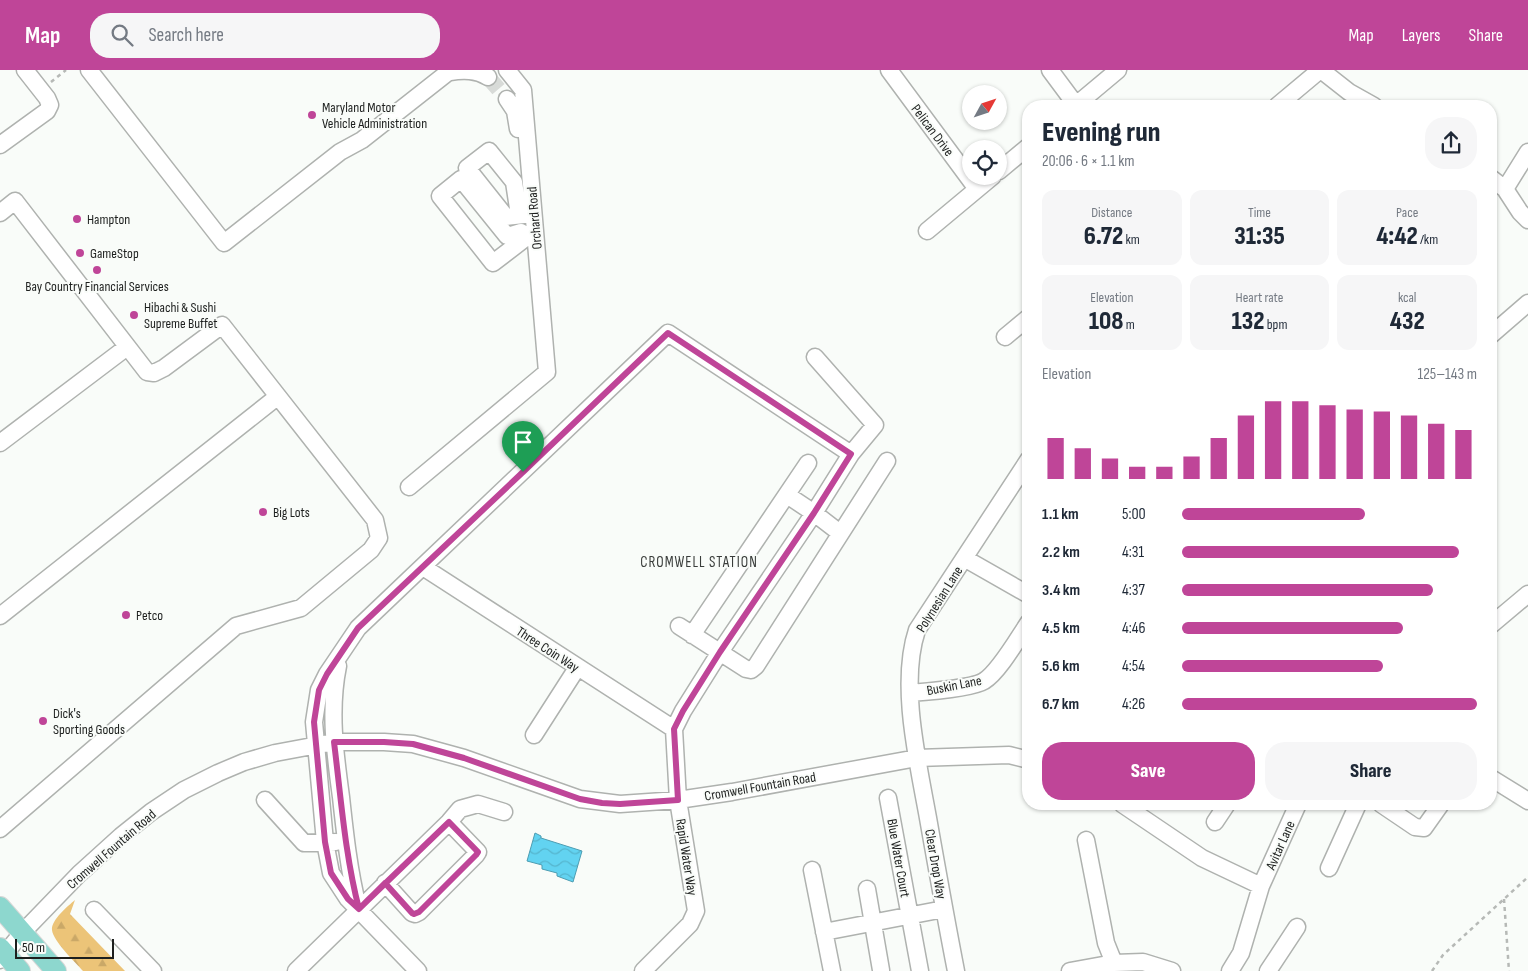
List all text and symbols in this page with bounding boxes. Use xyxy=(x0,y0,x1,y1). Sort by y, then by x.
search box xyxy=(90,13,440,58)
text: Map xyxy=(25,21,60,50)
icon: search xyxy=(108,21,136,49)
text: Search here xyxy=(148,24,224,47)
text: Map xyxy=(1349,25,1374,46)
text: Layers xyxy=(1402,25,1441,46)
text: Share xyxy=(1469,25,1503,46)
north arrow xyxy=(962,85,1008,130)
map controls xyxy=(962,85,1007,185)
place label: Maryland Motor Vehicle Administration xyxy=(322,99,427,132)
street label: Pelican Drive xyxy=(908,101,958,160)
marker: Maryland Motor Vehicle Administration xyxy=(306,109,318,121)
text: Evening run xyxy=(1042,116,1160,149)
button: share xyxy=(1425,117,1477,169)
button: locate xyxy=(962,140,1007,185)
text: 20:06 · 6 × 1.1 km xyxy=(1042,152,1135,171)
street label: Orchard Road xyxy=(523,186,546,250)
text: Distance xyxy=(1091,204,1132,221)
text: Time xyxy=(1248,204,1271,221)
text: Pace xyxy=(1396,204,1418,221)
place label: Hampton xyxy=(87,211,130,228)
marker: Hampton xyxy=(71,213,83,225)
text: 6.72 xyxy=(1084,221,1123,252)
text: 31:35 xyxy=(1234,221,1285,252)
text: 4:42 xyxy=(1376,221,1418,252)
text: km xyxy=(1123,231,1140,248)
text: /km xyxy=(1418,231,1438,248)
place label: GameStop xyxy=(90,245,139,262)
marker: GameStop xyxy=(74,247,86,259)
marker: Bay Country Financial Services xyxy=(91,264,103,276)
place label: Bay Country Financial Services xyxy=(25,278,169,295)
text: Elevation xyxy=(1090,289,1133,306)
text: Heart rate xyxy=(1236,289,1283,306)
text: kcal xyxy=(1398,289,1416,306)
place label: Hibachi & Sushi Supreme Buffet xyxy=(144,299,218,332)
text: 108 xyxy=(1089,306,1124,337)
text: 132 xyxy=(1232,306,1265,337)
text: 432 xyxy=(1390,306,1425,337)
marker: Hibachi & Sushi Supreme Buffet xyxy=(128,309,140,321)
text: m xyxy=(1124,316,1135,333)
text: bpm xyxy=(1265,316,1287,333)
text: Elevation xyxy=(1042,365,1091,384)
text: 125–143 m xyxy=(1417,365,1477,384)
pin xyxy=(502,421,544,472)
icon: arrive xyxy=(509,428,537,456)
place label: Big Lots xyxy=(273,504,310,521)
text: 1.1 km xyxy=(1042,505,1079,524)
text: 5:00 xyxy=(1122,505,1146,524)
marker: Big Lots xyxy=(257,506,269,518)
text: 2.2 km xyxy=(1042,543,1080,562)
text: 4:31 xyxy=(1122,543,1144,562)
district label: CROMWELL STATION xyxy=(640,553,758,572)
street label: Polynesian Lane xyxy=(912,563,966,635)
text: 3.4 km xyxy=(1042,581,1080,600)
text: 4:37 xyxy=(1122,581,1145,600)
place label: Petco xyxy=(136,607,163,624)
marker: Petco xyxy=(120,609,132,621)
text: 4.5 km xyxy=(1042,619,1080,638)
text: 4:46 xyxy=(1122,619,1145,638)
street label: Three Coin Way xyxy=(513,623,583,676)
text: 5.6 km xyxy=(1042,657,1080,676)
text: 4:54 xyxy=(1122,657,1145,676)
street label: Buskin Lane xyxy=(925,672,983,699)
text: 6.7 km xyxy=(1042,695,1079,714)
text: 4:26 xyxy=(1122,695,1145,714)
place label: Dick's Sporting Goods xyxy=(53,705,125,738)
marker: Dick's Sporting Goods xyxy=(37,715,49,727)
button: Save xyxy=(1042,742,1255,800)
button: Share xyxy=(1265,742,1477,800)
street label: Cromwell Fountain Road xyxy=(703,768,817,805)
street label: Cromwell Fountain Road xyxy=(63,806,160,893)
street label: Rapid Water Way xyxy=(672,817,701,897)
street label: Blue Water Court xyxy=(883,817,914,899)
street label: Avitar Lane xyxy=(1262,818,1299,873)
street label: Clear Drop Way xyxy=(921,828,950,901)
scale bar xyxy=(15,936,114,959)
text: 50 m xyxy=(22,939,45,956)

